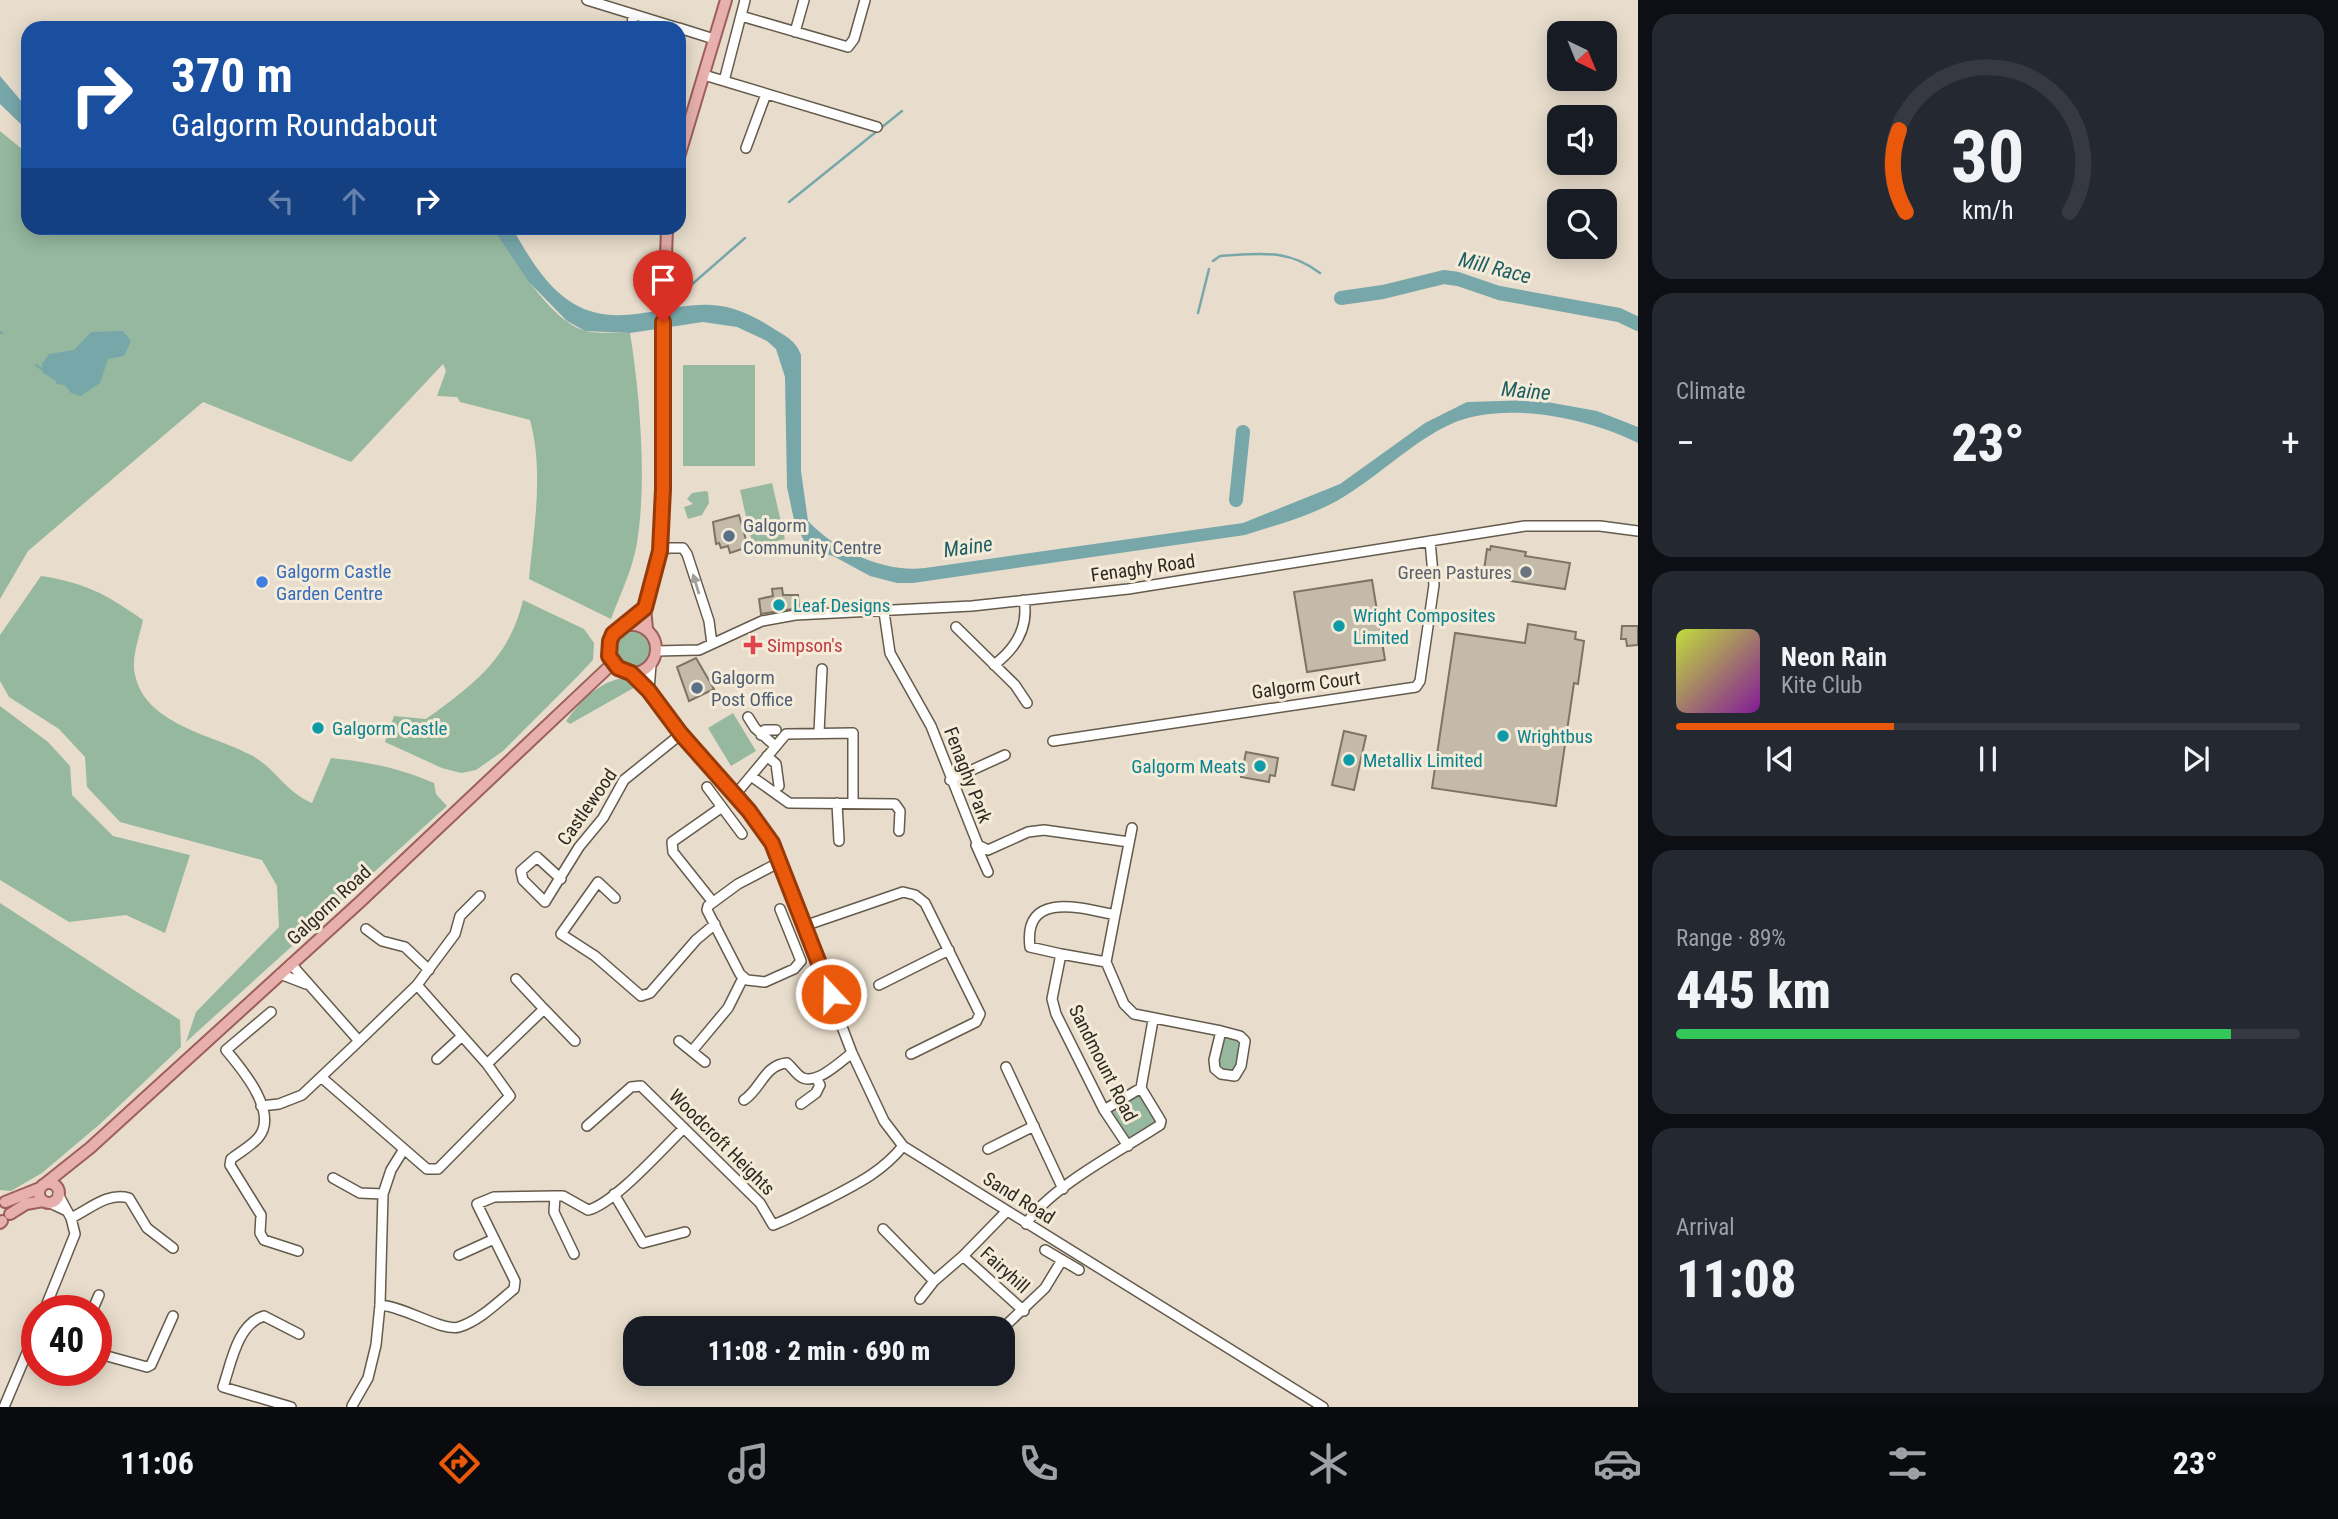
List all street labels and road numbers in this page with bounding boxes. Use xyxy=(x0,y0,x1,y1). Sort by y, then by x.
street label: Fenaghy Road xyxy=(1089,549,1197,587)
street label: Galgorm Court xyxy=(1250,666,1362,704)
street label: Fenaghy Park xyxy=(939,724,997,827)
street label: Castlewood xyxy=(552,764,622,850)
street label: Galgorm Road xyxy=(282,860,376,950)
street label: Sandmount Road xyxy=(1064,1001,1142,1125)
street label: Woodcroft Heights xyxy=(664,1084,780,1200)
street label: Sand Road xyxy=(979,1167,1059,1229)
street label: Fairyhill xyxy=(976,1242,1034,1298)

